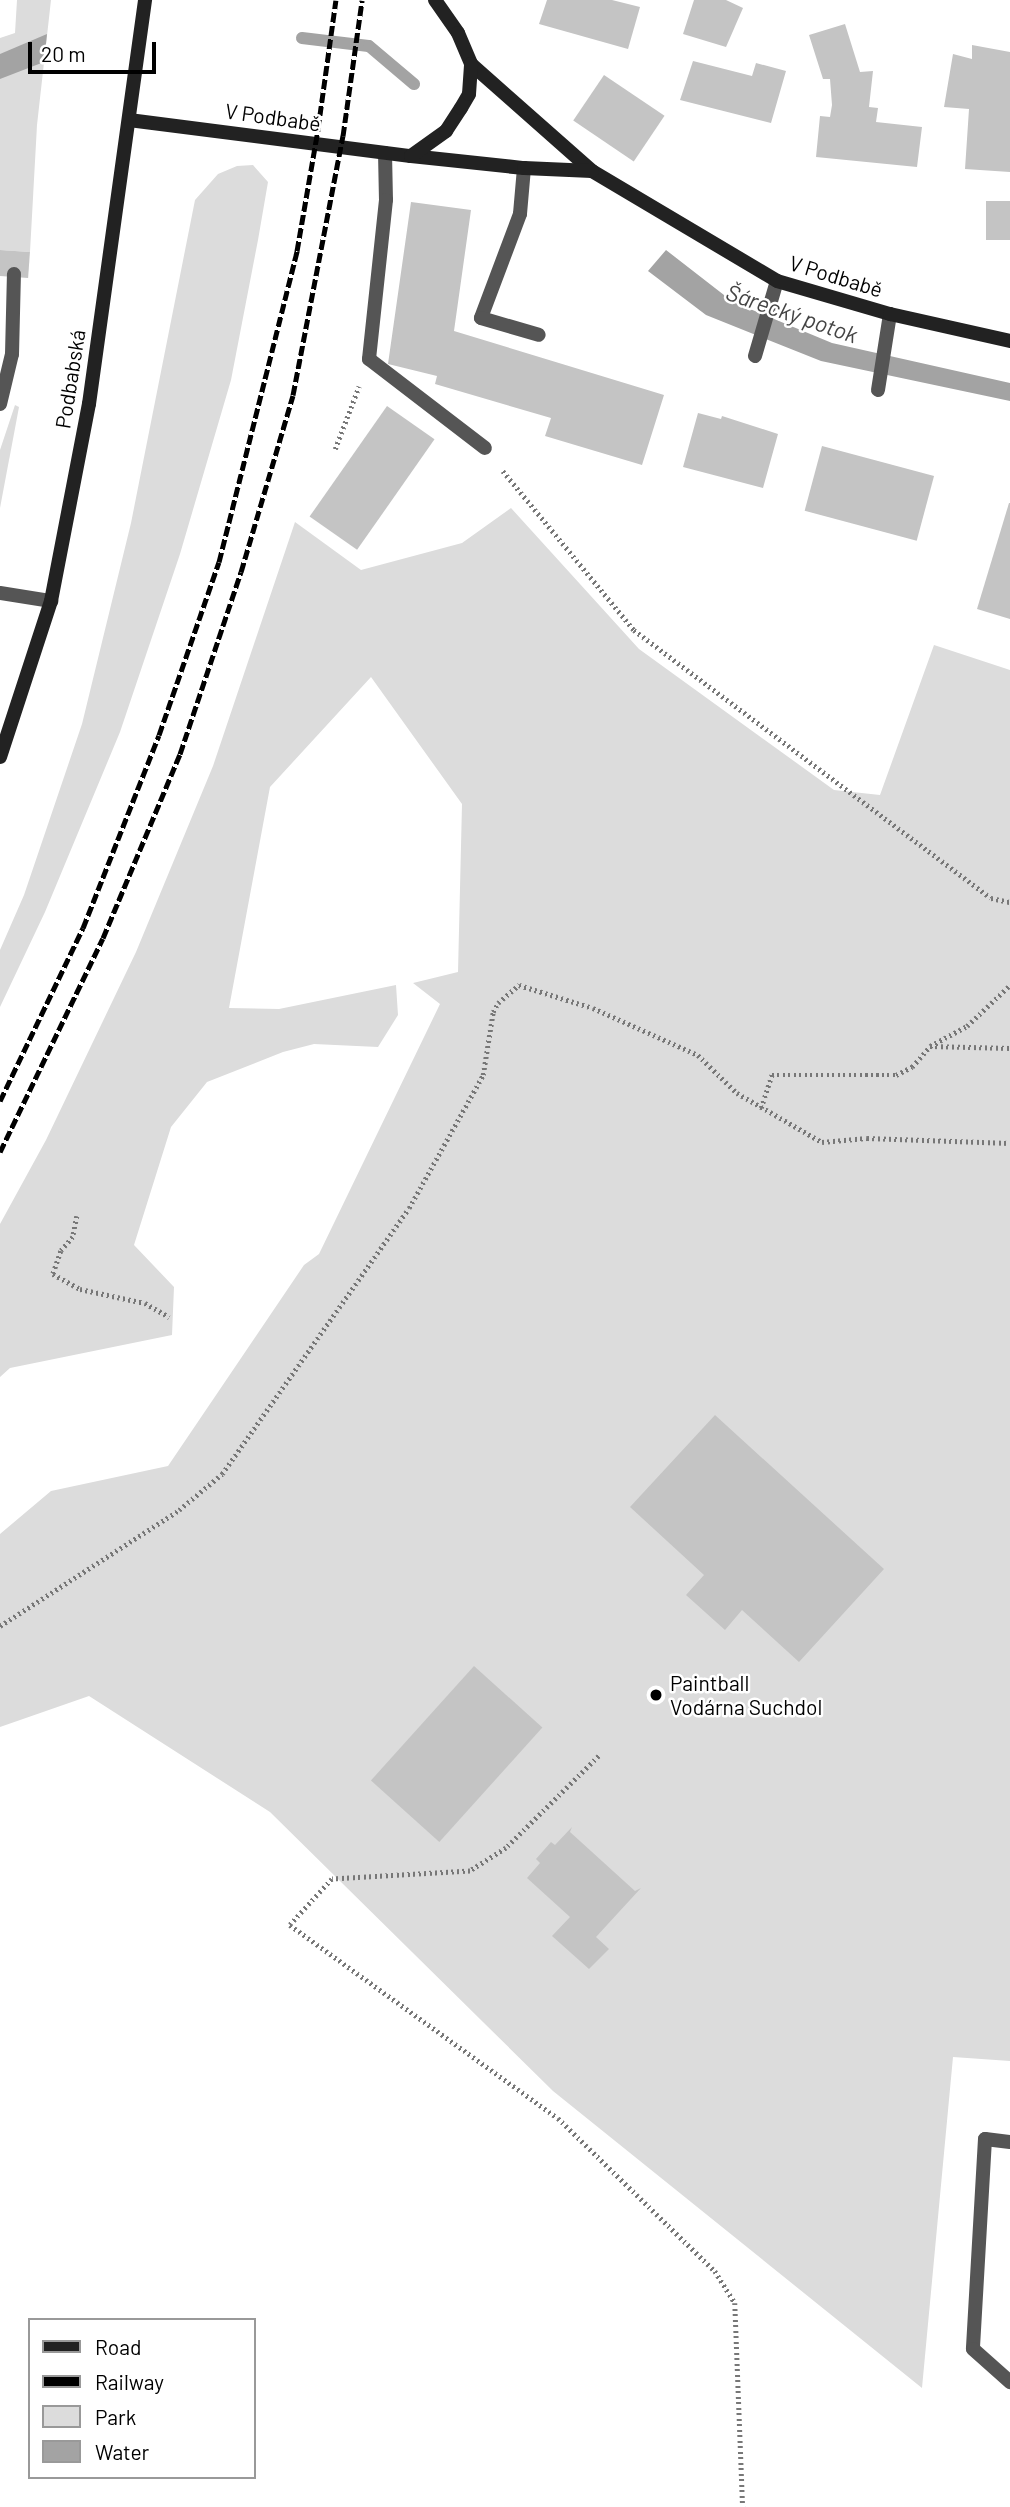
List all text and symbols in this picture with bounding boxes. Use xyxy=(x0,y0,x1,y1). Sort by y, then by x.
scale bar xyxy=(32,28,159,72)
text: 20 m xyxy=(41,41,86,66)
street label: V Podbabě xyxy=(224,98,322,136)
street label: V Podbabě xyxy=(786,250,886,302)
water label: Šárecký potok xyxy=(723,278,861,348)
street label: Podbabská xyxy=(50,328,90,430)
place label: Paintball Vodárna Suchdol xyxy=(670,1670,822,1720)
marker: Paintball Vodárna Suchdol xyxy=(648,1687,664,1703)
legend xyxy=(28,2318,256,2479)
text: Road xyxy=(95,2334,141,2359)
text: Railway xyxy=(95,2369,164,2394)
text: Park xyxy=(95,2404,136,2429)
text: Water xyxy=(95,2439,149,2464)

